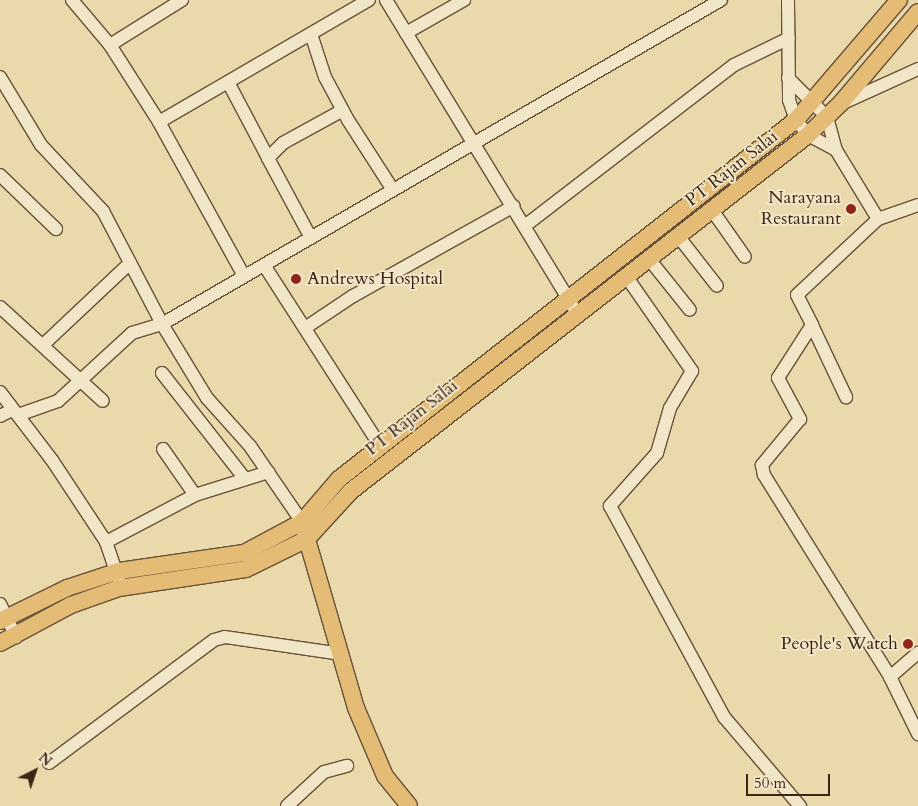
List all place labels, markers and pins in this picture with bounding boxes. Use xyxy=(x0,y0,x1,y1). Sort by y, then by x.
place label: Narayana Restaurant xyxy=(761,188,841,230)
marker: Narayana Restaurant xyxy=(845,203,857,215)
place label: Andrews Hospital xyxy=(307,268,443,290)
marker: Andrews Hospital xyxy=(289,272,303,286)
place label: People's Watch xyxy=(781,633,898,655)
marker: People's Watch xyxy=(902,638,914,650)

